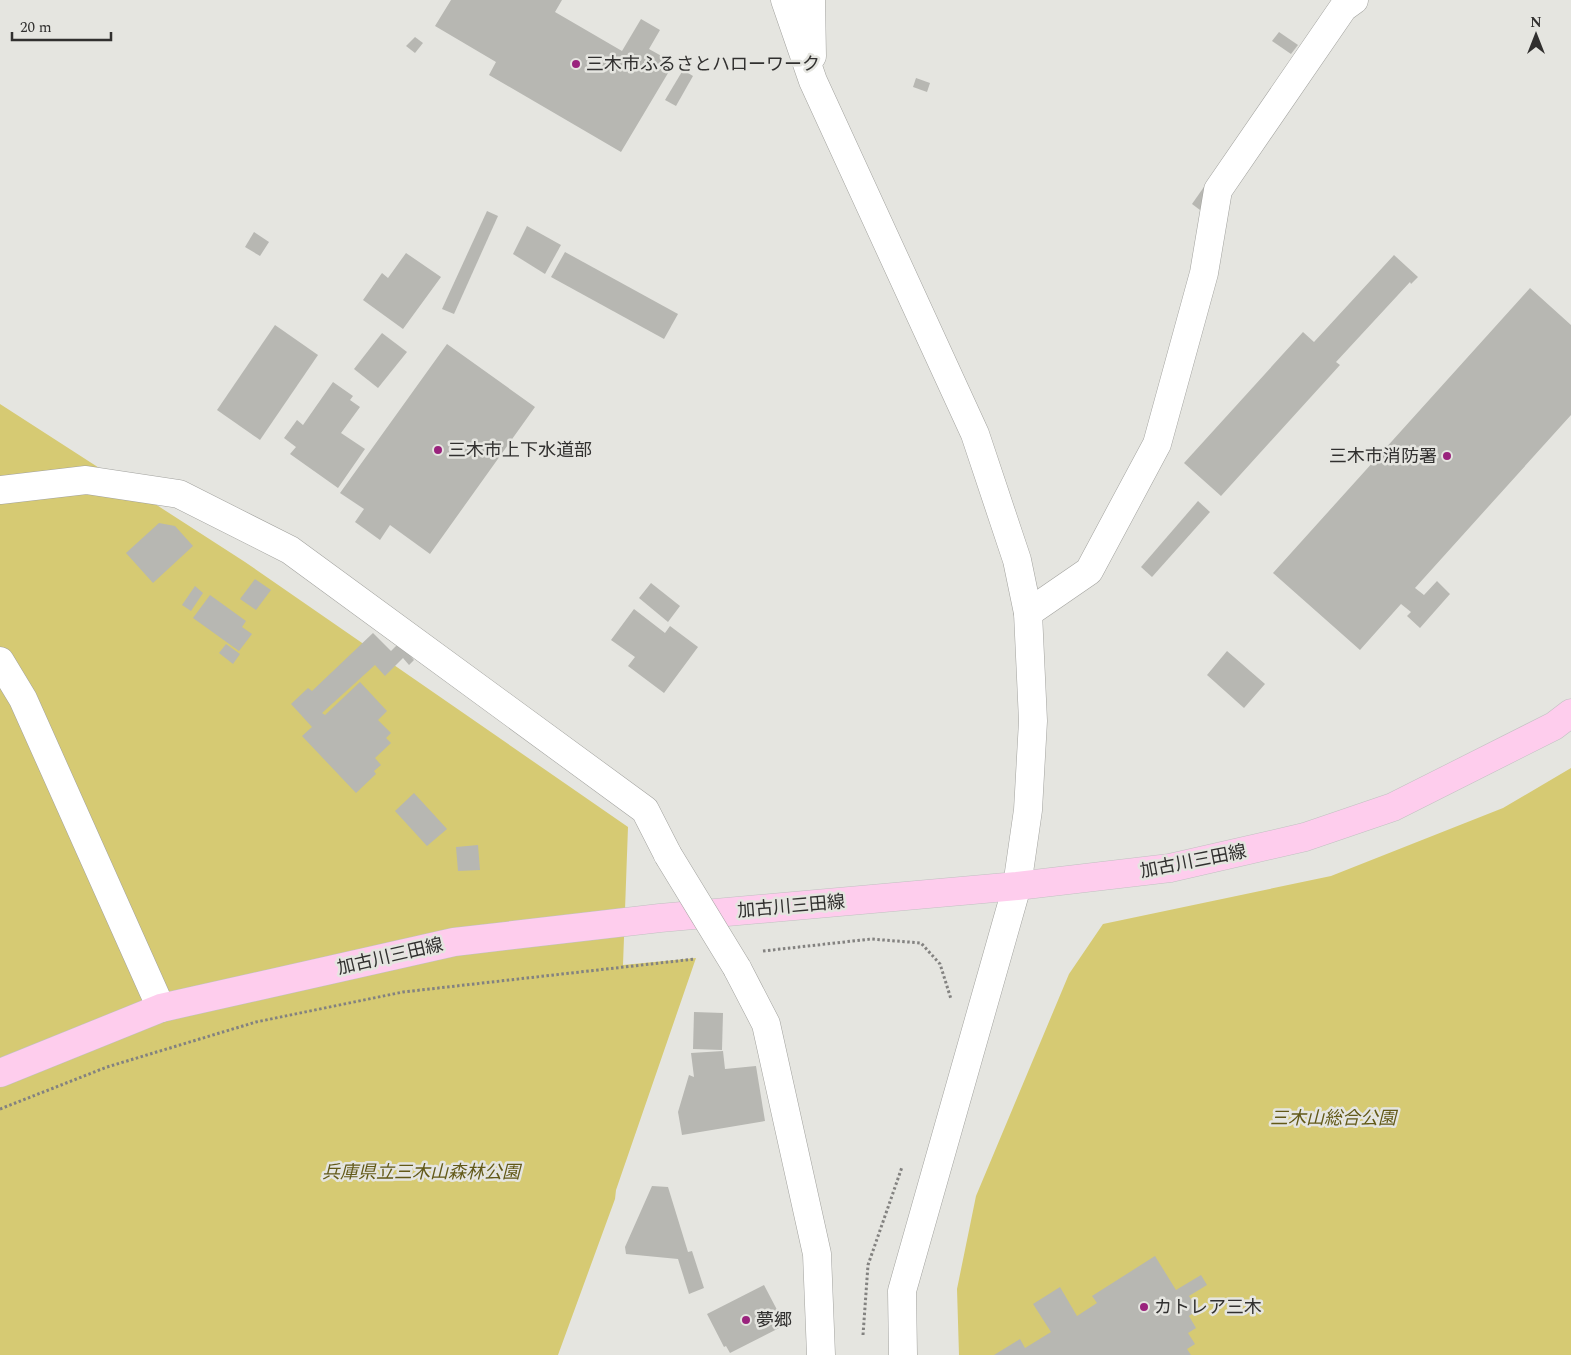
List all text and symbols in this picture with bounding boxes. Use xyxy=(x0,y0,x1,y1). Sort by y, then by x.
scale bar xyxy=(12,10,111,42)
north arrow xyxy=(1511,10,1561,60)
text: N xyxy=(1530,12,1542,33)
text: 20 m xyxy=(20,16,52,39)
place label: 三木市ふるさとハローワーク xyxy=(586,51,820,78)
marker: 三木市ふるさとハローワーク xyxy=(570,58,582,70)
place label: 三木市上下水道部 xyxy=(448,437,592,464)
place label: 三木市消防署 xyxy=(1329,443,1437,470)
marker: 三木市上下水道部 xyxy=(432,444,444,456)
marker: 三木市消防署 xyxy=(1441,450,1453,462)
street label: 加古川三田線 xyxy=(1138,838,1249,885)
street label: 加古川三田線 xyxy=(736,888,846,925)
street label: 加古川三田線 xyxy=(334,931,446,982)
park label: 三木山総合公園 xyxy=(1270,1105,1399,1132)
park label: 兵庫県立三木山森林公園 xyxy=(322,1159,523,1186)
place label: カトレア三木 xyxy=(1154,1294,1262,1321)
marker: カトレア三木 xyxy=(1138,1301,1150,1313)
place label: 夢郷 xyxy=(756,1307,792,1334)
marker: 夢郷 xyxy=(740,1314,752,1326)

